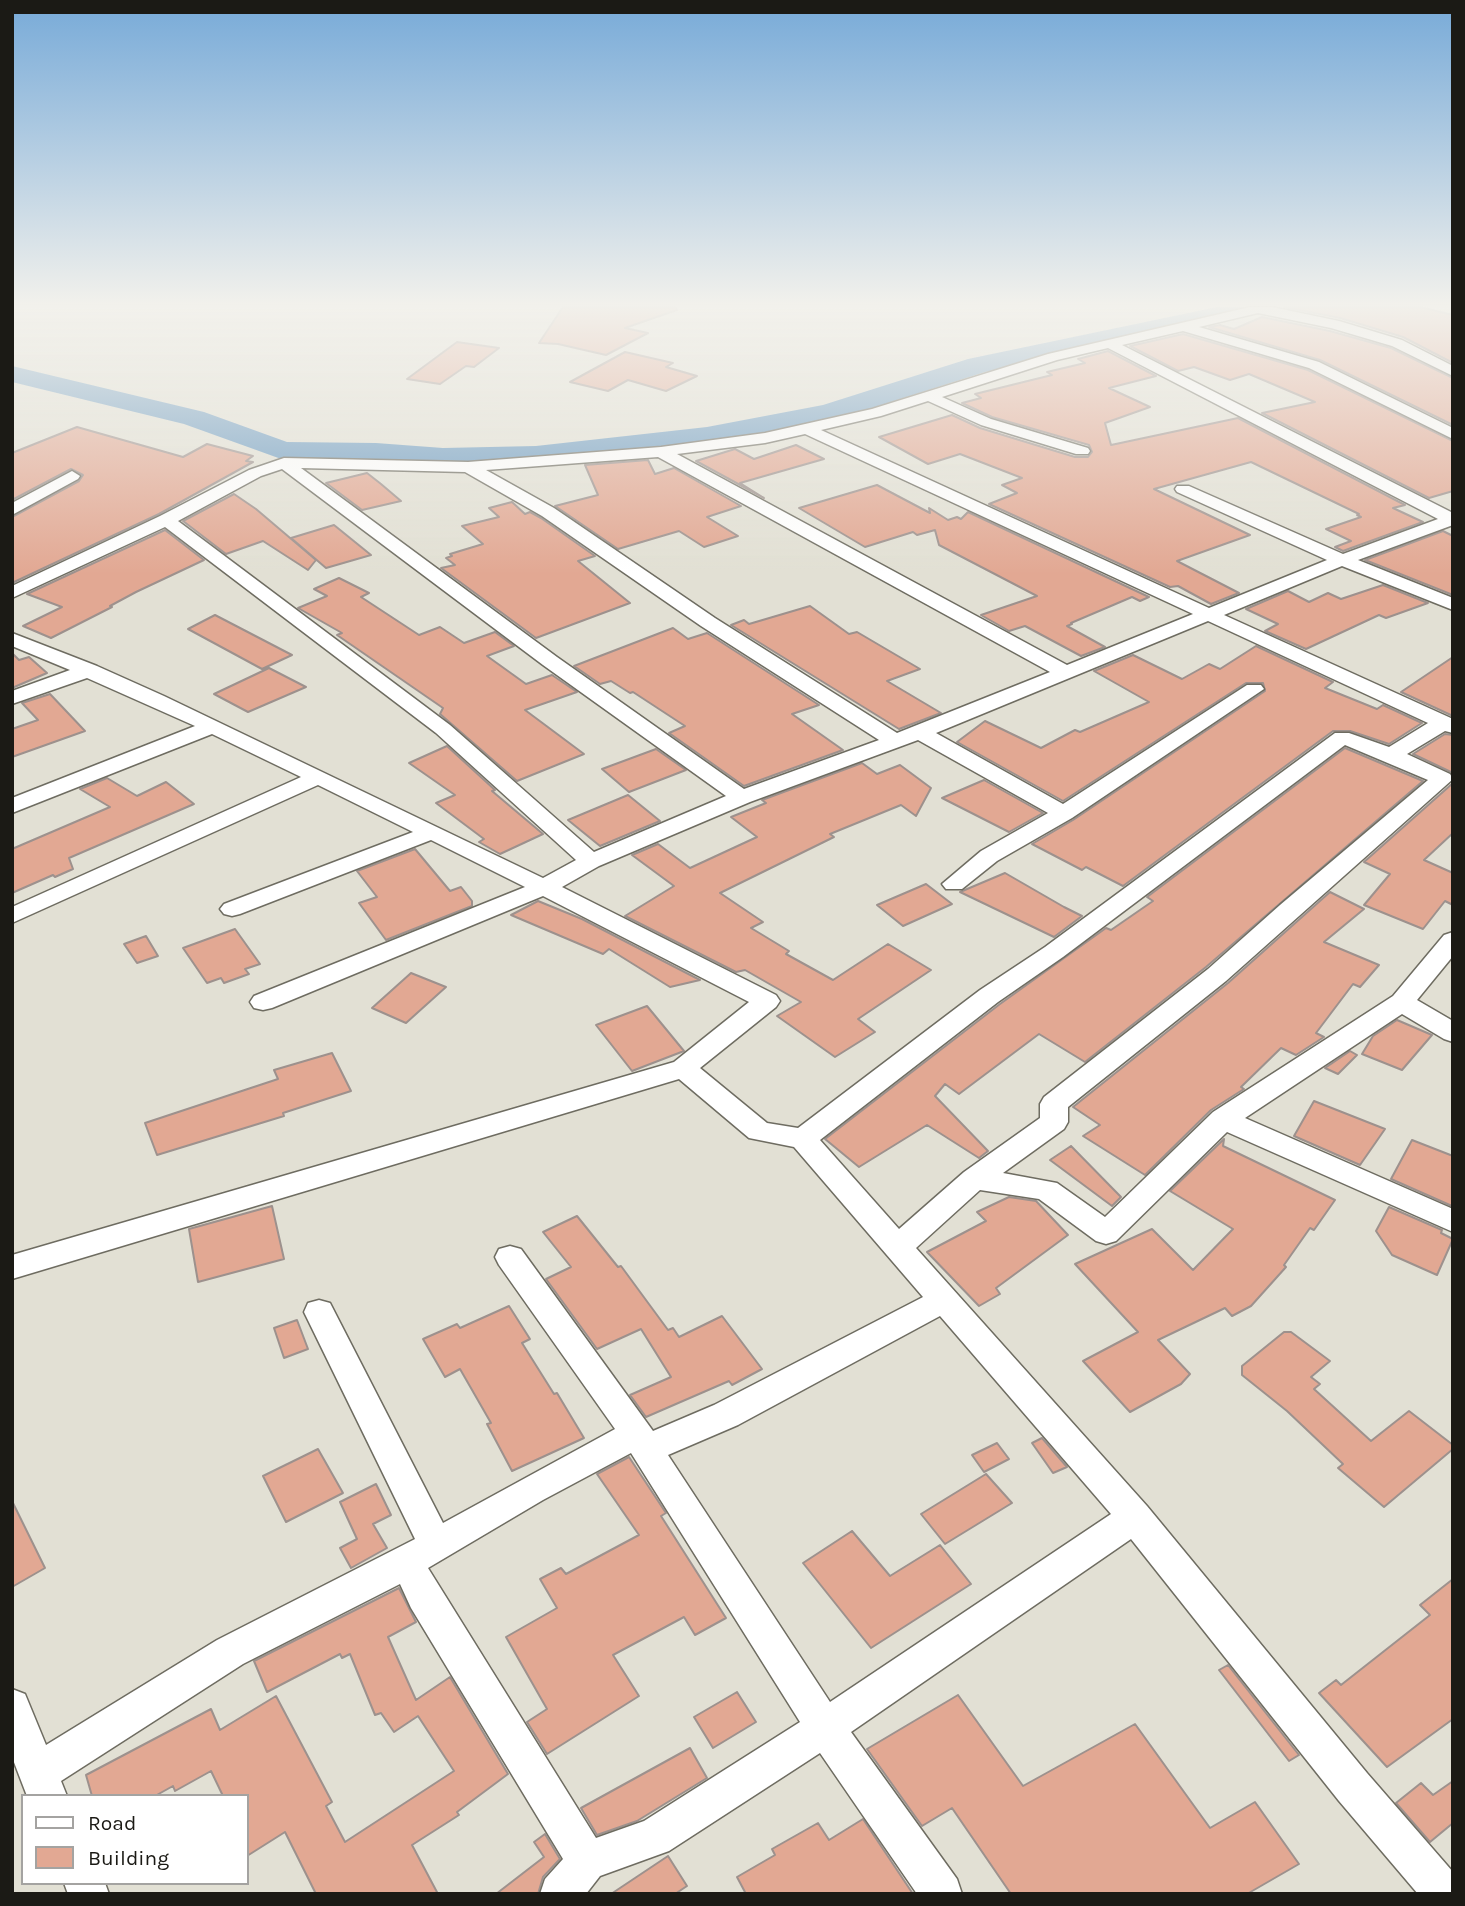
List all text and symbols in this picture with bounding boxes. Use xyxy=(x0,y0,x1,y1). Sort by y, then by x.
legend xyxy=(21,1794,248,1885)
text: Road xyxy=(88,1811,136,1835)
text: Building xyxy=(88,1846,169,1870)

